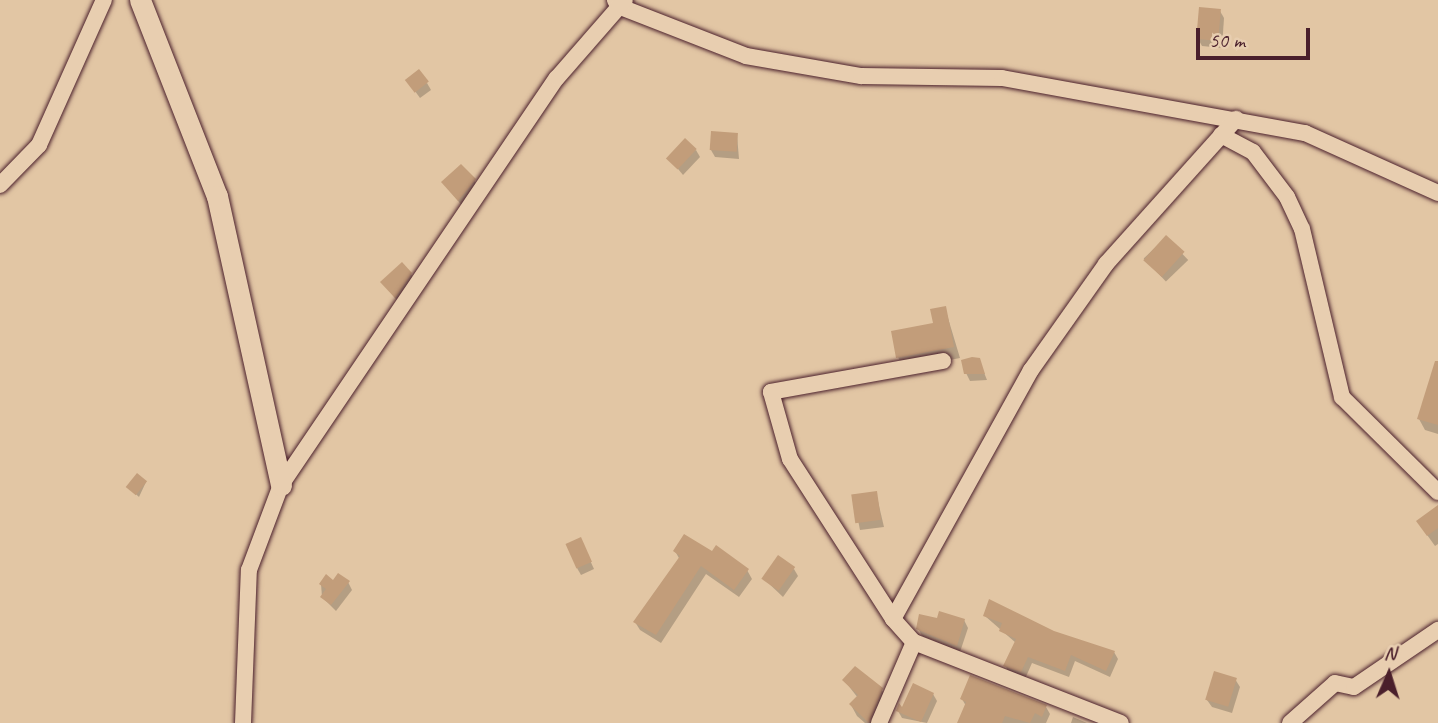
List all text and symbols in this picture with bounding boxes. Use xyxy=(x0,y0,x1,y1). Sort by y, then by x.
scale bar xyxy=(1200,14,1314,58)
text: 50 m xyxy=(1209,27,1245,53)
north arrow xyxy=(1354,639,1424,709)
text: N xyxy=(1384,641,1397,665)

